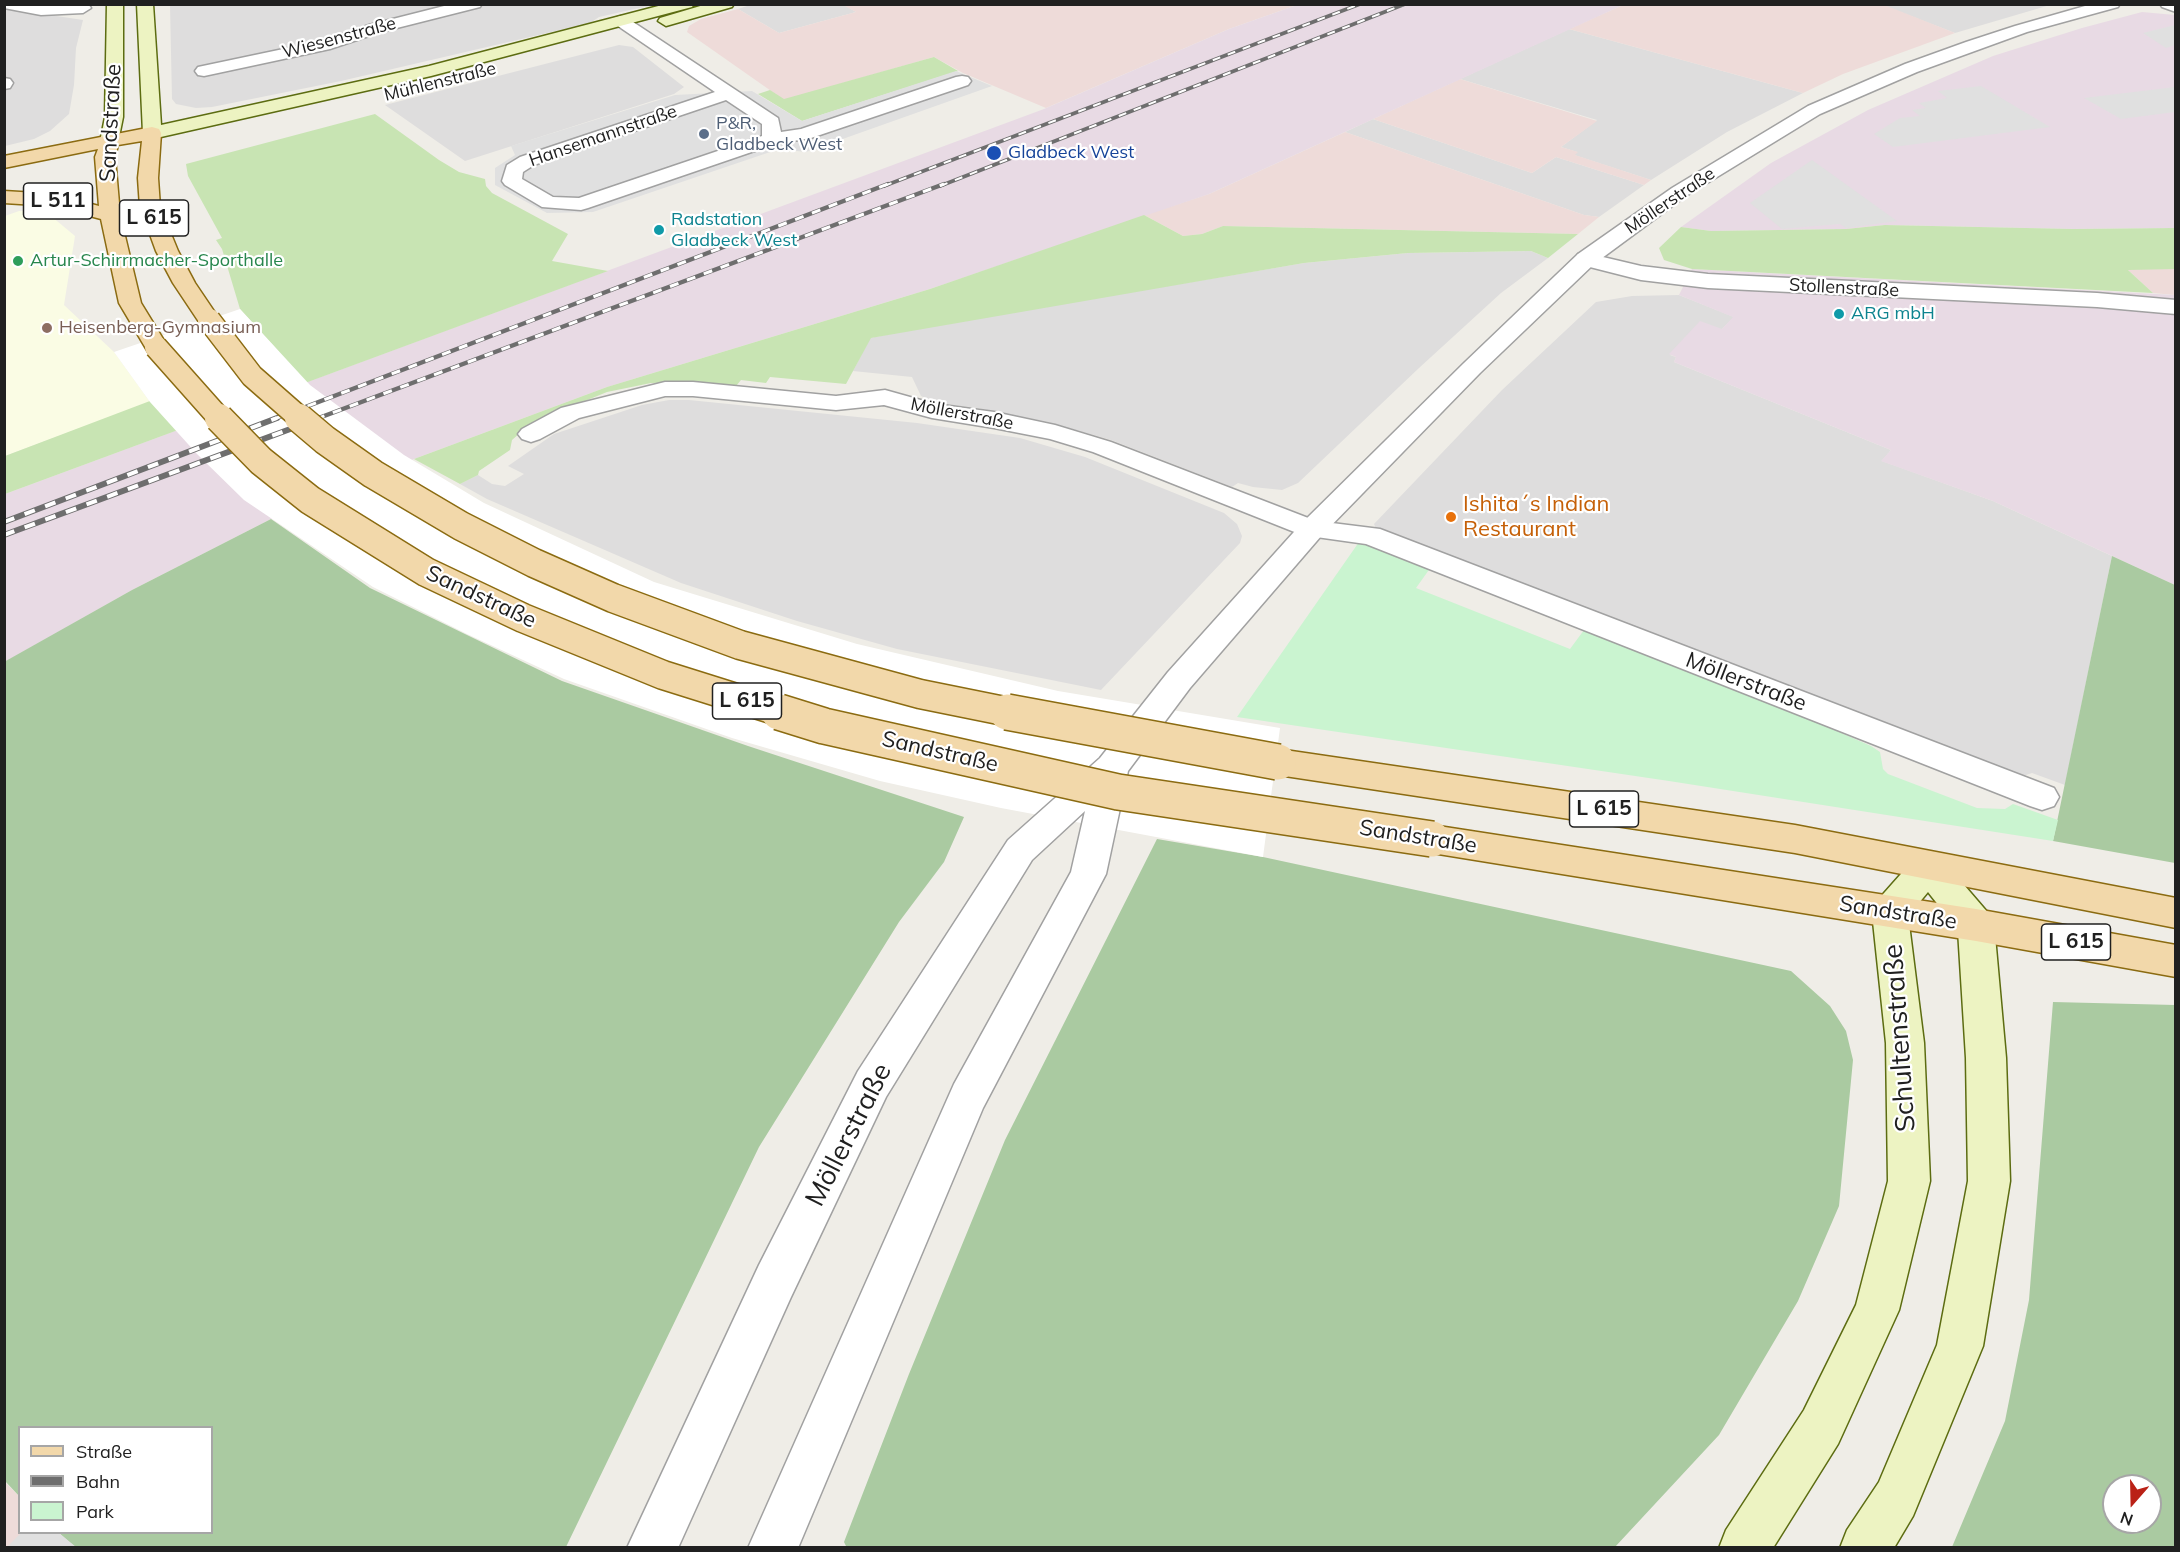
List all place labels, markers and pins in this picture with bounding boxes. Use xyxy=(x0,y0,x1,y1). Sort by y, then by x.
place label: P&R, Gladbeck West xyxy=(716,113,842,156)
marker: P&R, Gladbeck West xyxy=(697,127,711,141)
place label: Gladbeck West xyxy=(1008,142,1134,164)
marker: Gladbeck West xyxy=(985,144,1003,162)
place label: Radstation Gladbeck West xyxy=(671,209,797,252)
marker: Radstation Gladbeck West xyxy=(652,223,666,237)
place label: Artur-Schirrmacher-Sporthalle xyxy=(30,250,283,272)
marker: Artur-Schirrmacher-Sporthalle xyxy=(11,254,25,268)
place label: ARG mbH xyxy=(1851,303,1935,325)
marker: ARG mbH xyxy=(1832,307,1846,321)
place label: Heisenberg-Gymnasium xyxy=(59,317,261,339)
marker: Heisenberg-Gymnasium xyxy=(40,321,54,335)
place label: Ishita´s Indian Restaurant xyxy=(1463,491,1609,542)
marker: Ishita´s Indian Restaurant xyxy=(1444,510,1458,524)

